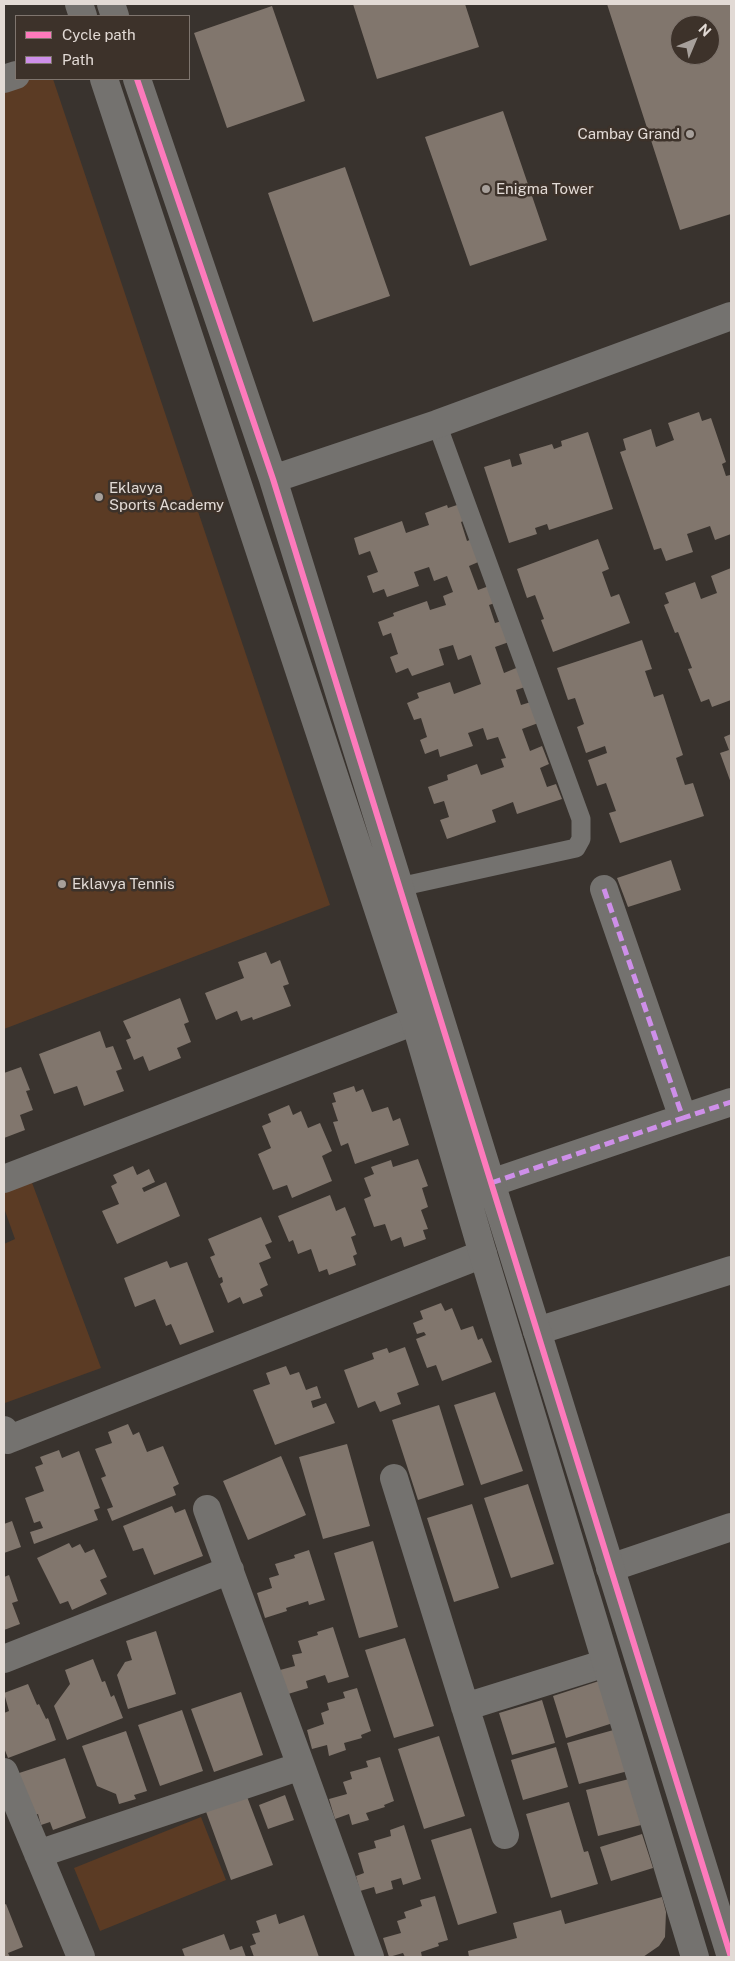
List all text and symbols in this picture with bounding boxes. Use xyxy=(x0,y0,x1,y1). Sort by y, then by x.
legend xyxy=(15,15,190,80)
north arrow xyxy=(670,15,720,65)
text: N xyxy=(695,21,714,40)
text: Cycle path xyxy=(62,26,136,43)
text: Path xyxy=(62,51,94,68)
place label: Cambay Grand xyxy=(577,125,680,143)
marker: Cambay Grand xyxy=(684,128,696,140)
place label: Enigma Tower xyxy=(496,180,594,198)
marker: Enigma Tower xyxy=(480,183,492,195)
place label: Eklavya Sports Academy xyxy=(109,479,224,514)
marker: Eklavya Sports Academy xyxy=(93,491,105,503)
place label: Eklavya Tennis xyxy=(72,875,175,893)
marker: Eklavya Tennis xyxy=(56,878,68,890)

